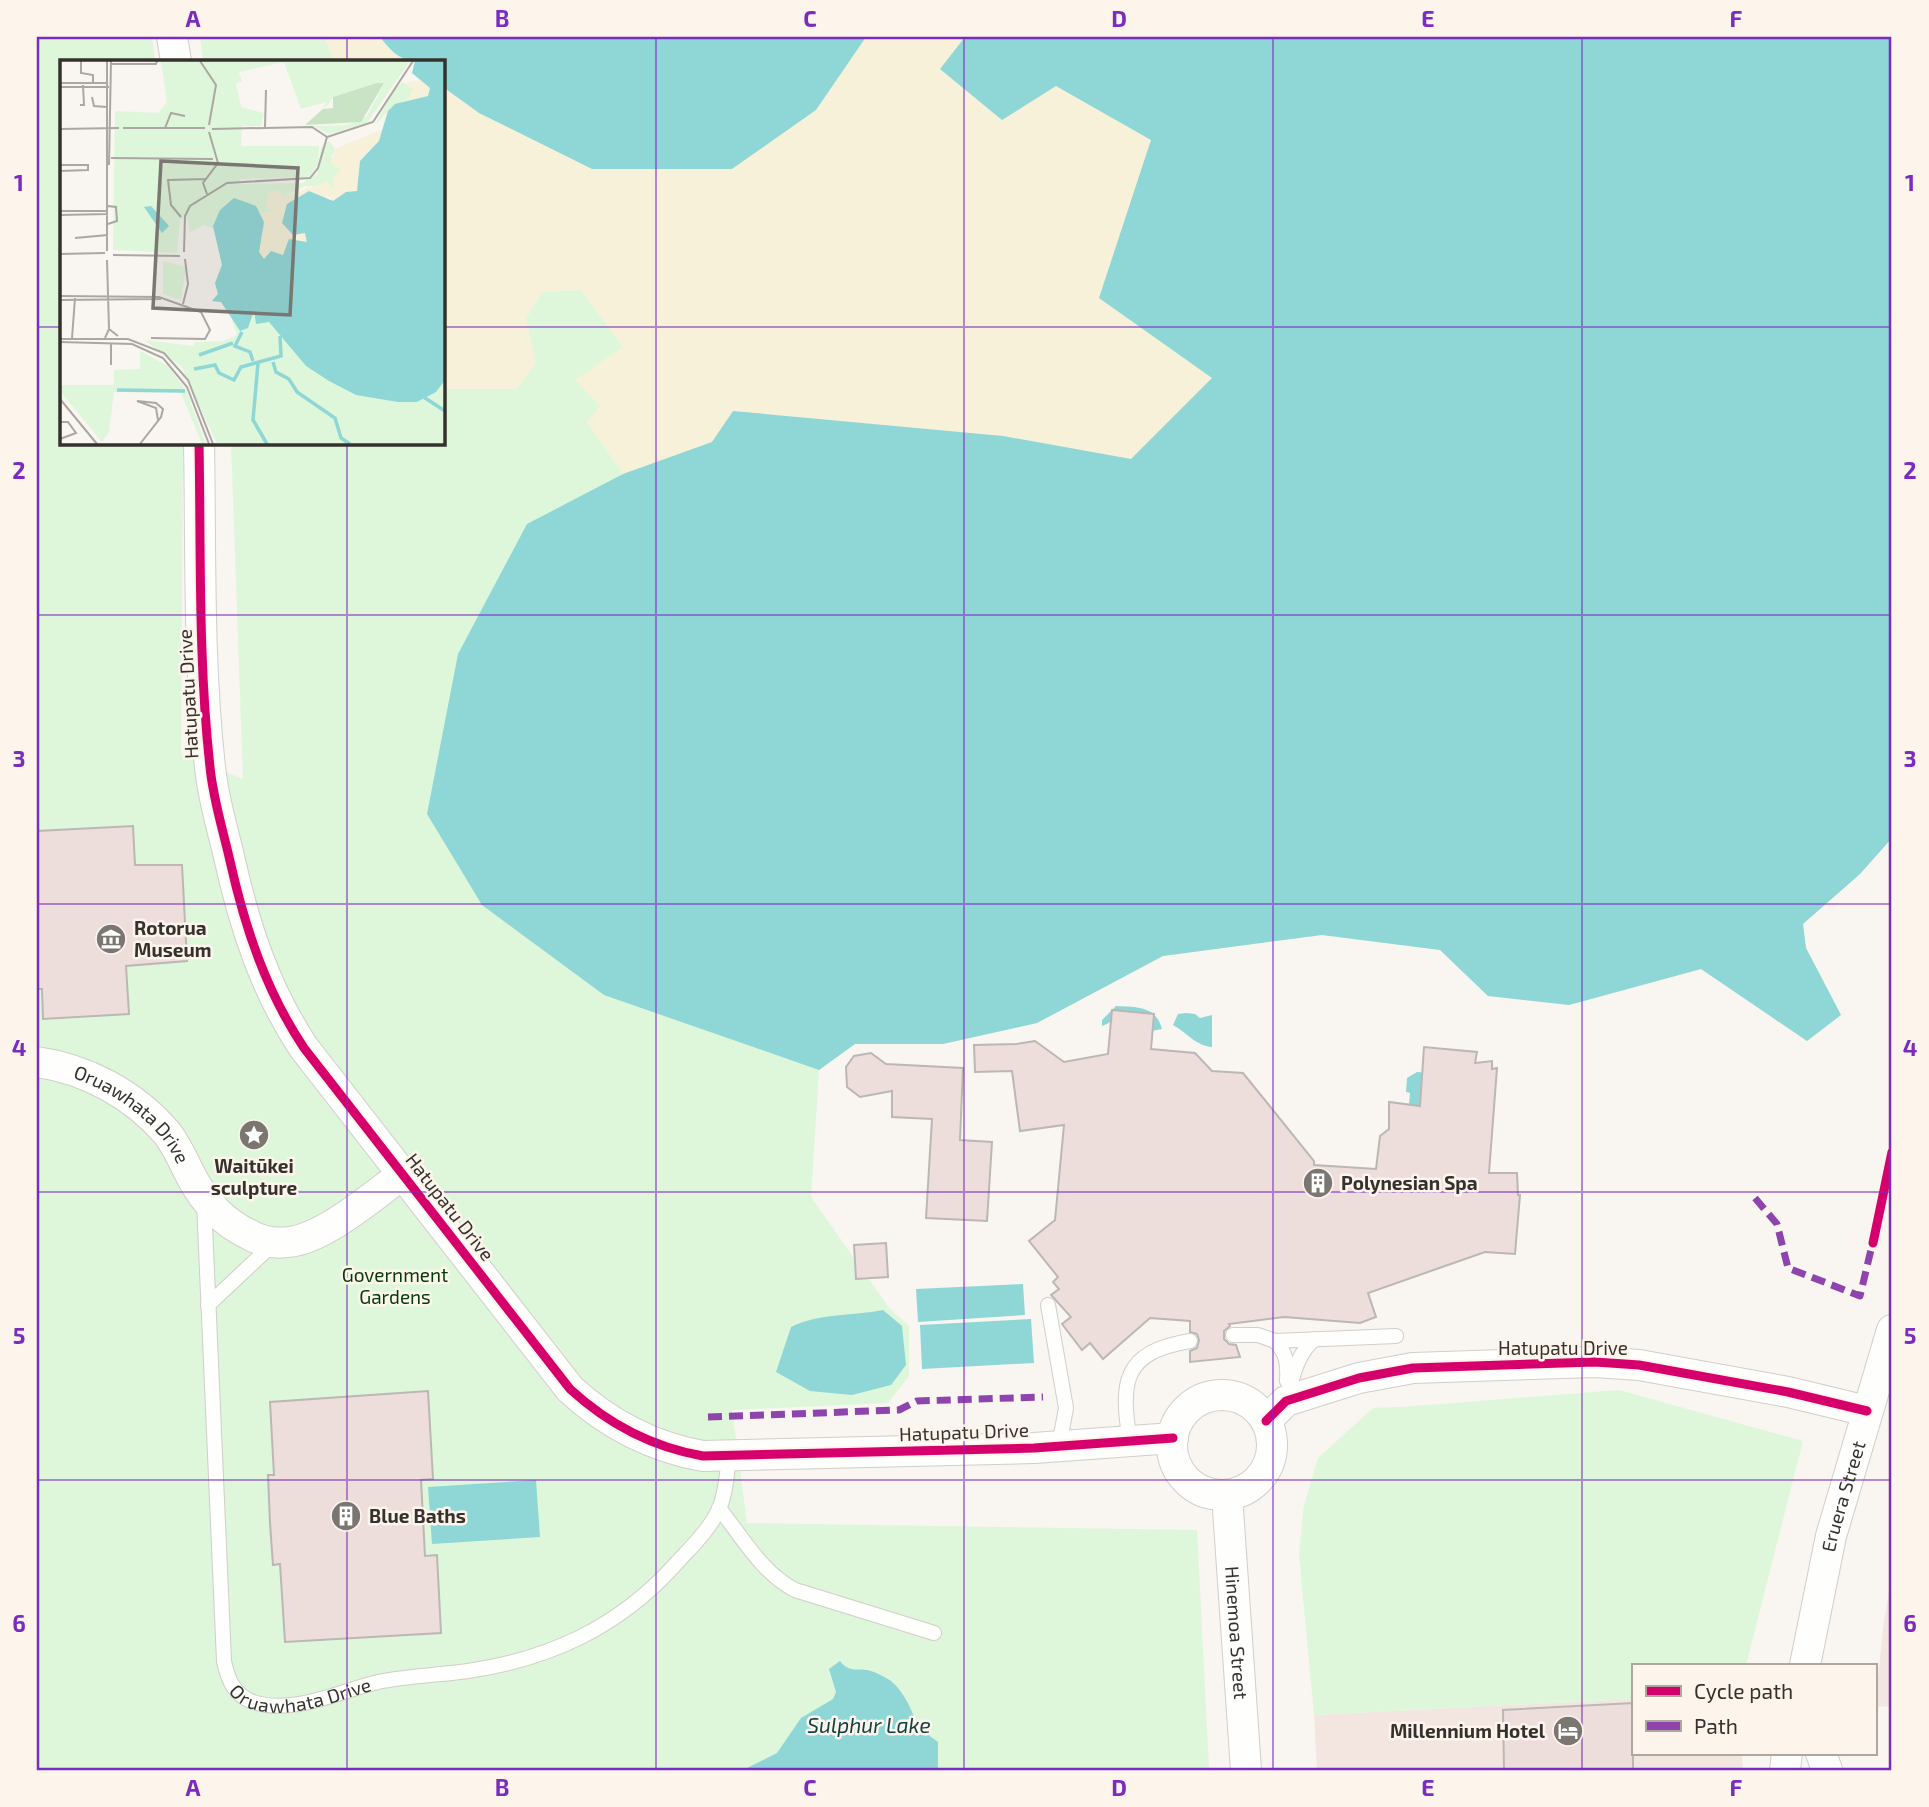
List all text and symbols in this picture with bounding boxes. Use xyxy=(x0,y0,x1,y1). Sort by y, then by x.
text: A xyxy=(185,4,201,32)
text: B xyxy=(495,4,509,32)
text: C xyxy=(803,4,817,32)
text: D xyxy=(1111,4,1127,32)
text: E xyxy=(1421,4,1435,32)
text: F xyxy=(1730,4,1743,32)
inset map xyxy=(60,60,444,444)
text: 1 xyxy=(14,168,24,196)
text: 1 xyxy=(1905,168,1915,196)
text: 2 xyxy=(12,456,26,484)
text: 2 xyxy=(1903,456,1917,484)
street label: Hatupatu Drive xyxy=(173,628,202,760)
text: 3 xyxy=(12,744,26,772)
text: 3 xyxy=(1903,744,1917,772)
place label: Rotorua Museum xyxy=(134,916,211,961)
museum icon: Rotorua Museum xyxy=(94,922,128,956)
text: 4 xyxy=(12,1033,26,1061)
text: 4 xyxy=(1903,1033,1917,1061)
street label: Oruawhata Drive xyxy=(71,1060,195,1167)
place icon: Waitūkei sculpture xyxy=(237,1118,271,1152)
street label: Hatupatu Drive xyxy=(401,1148,499,1265)
place label: Waitūkei sculpture xyxy=(211,1154,297,1199)
building icon: Polynesian Spa xyxy=(1301,1166,1335,1200)
place label: Polynesian Spa xyxy=(1341,1171,1478,1195)
park label: Government Gardens xyxy=(342,1263,448,1308)
text: 5 xyxy=(13,1321,25,1349)
text: 5 xyxy=(1904,1321,1916,1349)
street label: Hatupatu Drive xyxy=(1498,1336,1628,1359)
street label: Hatupatu Drive xyxy=(899,1418,1029,1445)
street label: Eruera Street xyxy=(1816,1438,1870,1554)
building icon: Blue Baths xyxy=(329,1499,363,1533)
place label: Blue Baths xyxy=(369,1504,466,1527)
street label: Hinemoa Street xyxy=(1221,1565,1253,1700)
text: 6 xyxy=(12,1609,26,1637)
text: 6 xyxy=(1903,1609,1917,1637)
legend xyxy=(1632,1664,1876,1755)
street label: Oruawhata Drive xyxy=(225,1672,374,1717)
text: Cycle path xyxy=(1694,1678,1793,1703)
water label: Sulphur Lake xyxy=(807,1712,931,1737)
text: Path xyxy=(1694,1713,1738,1738)
hotel icon: Millennium Hotel xyxy=(1551,1714,1585,1748)
place label: Millennium Hotel xyxy=(1390,1719,1546,1742)
text: A xyxy=(185,1773,201,1801)
text: B xyxy=(495,1773,509,1801)
text: C xyxy=(803,1773,817,1801)
text: D xyxy=(1111,1773,1127,1801)
text: E xyxy=(1421,1773,1435,1801)
text: F xyxy=(1730,1773,1743,1801)

